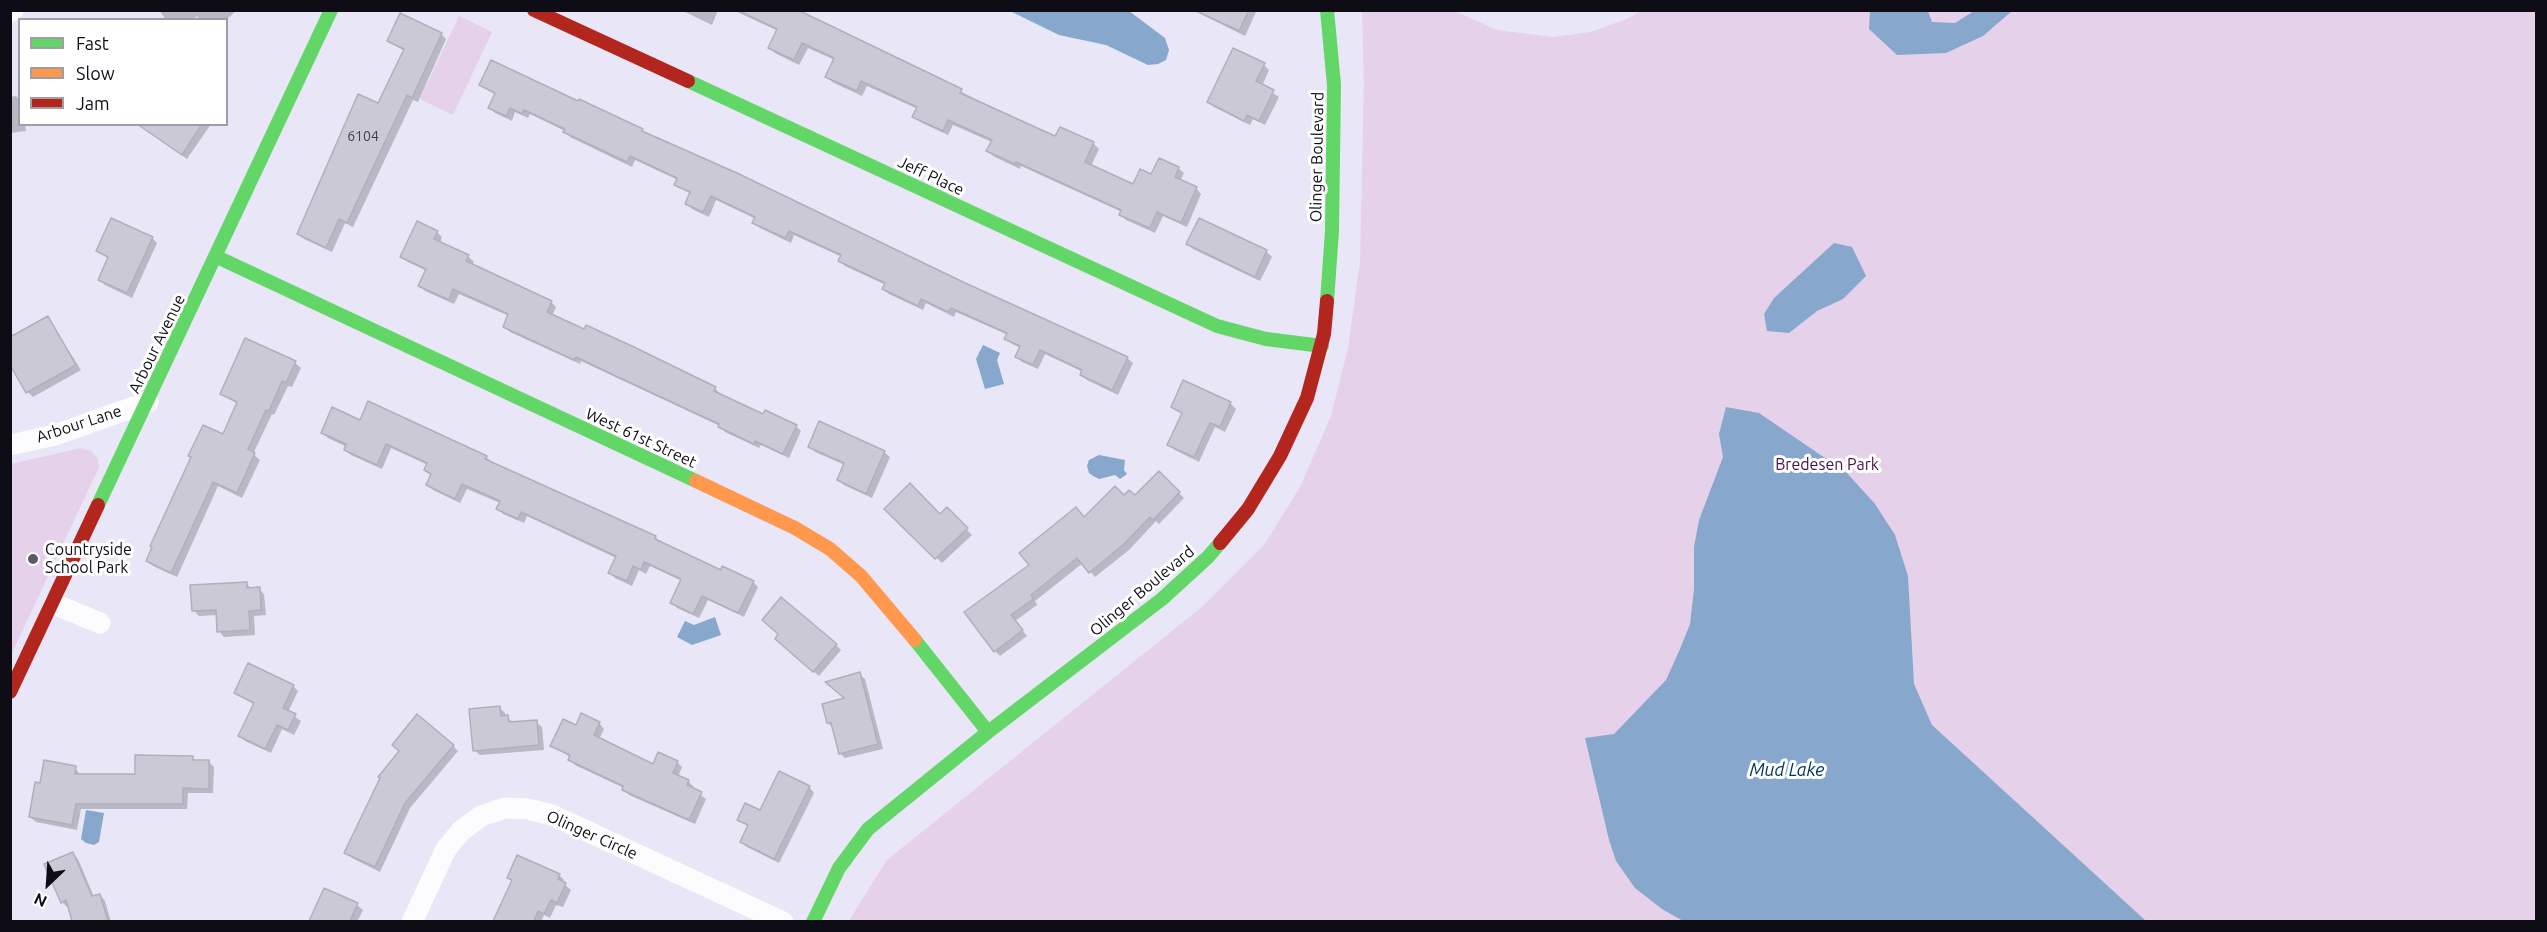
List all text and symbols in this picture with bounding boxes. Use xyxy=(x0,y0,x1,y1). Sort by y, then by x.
legend xyxy=(18,18,228,126)
text: Fast xyxy=(76,33,109,53)
text: Slow xyxy=(76,63,115,83)
street label: Olinger Boulevard xyxy=(1306,92,1328,222)
text: Jam xyxy=(76,93,110,113)
house number: 6104 xyxy=(347,128,379,144)
street label: Jeff Place xyxy=(895,152,967,200)
street label: Arbour Avenue xyxy=(125,291,189,397)
street label: Arbour Lane xyxy=(34,401,124,447)
street label: West 61st Street xyxy=(583,404,699,472)
park label: Bredesen Park xyxy=(1775,455,1879,475)
place label: Countryside School Park xyxy=(45,540,132,578)
street label: Olinger Boulevard xyxy=(1086,542,1198,640)
marker: Countryside School Park xyxy=(26,552,40,566)
water label: Mud Lake xyxy=(1750,759,1824,781)
street label: Olinger Circle xyxy=(544,806,640,864)
north arrow xyxy=(18,854,78,914)
text: N xyxy=(31,890,50,911)

